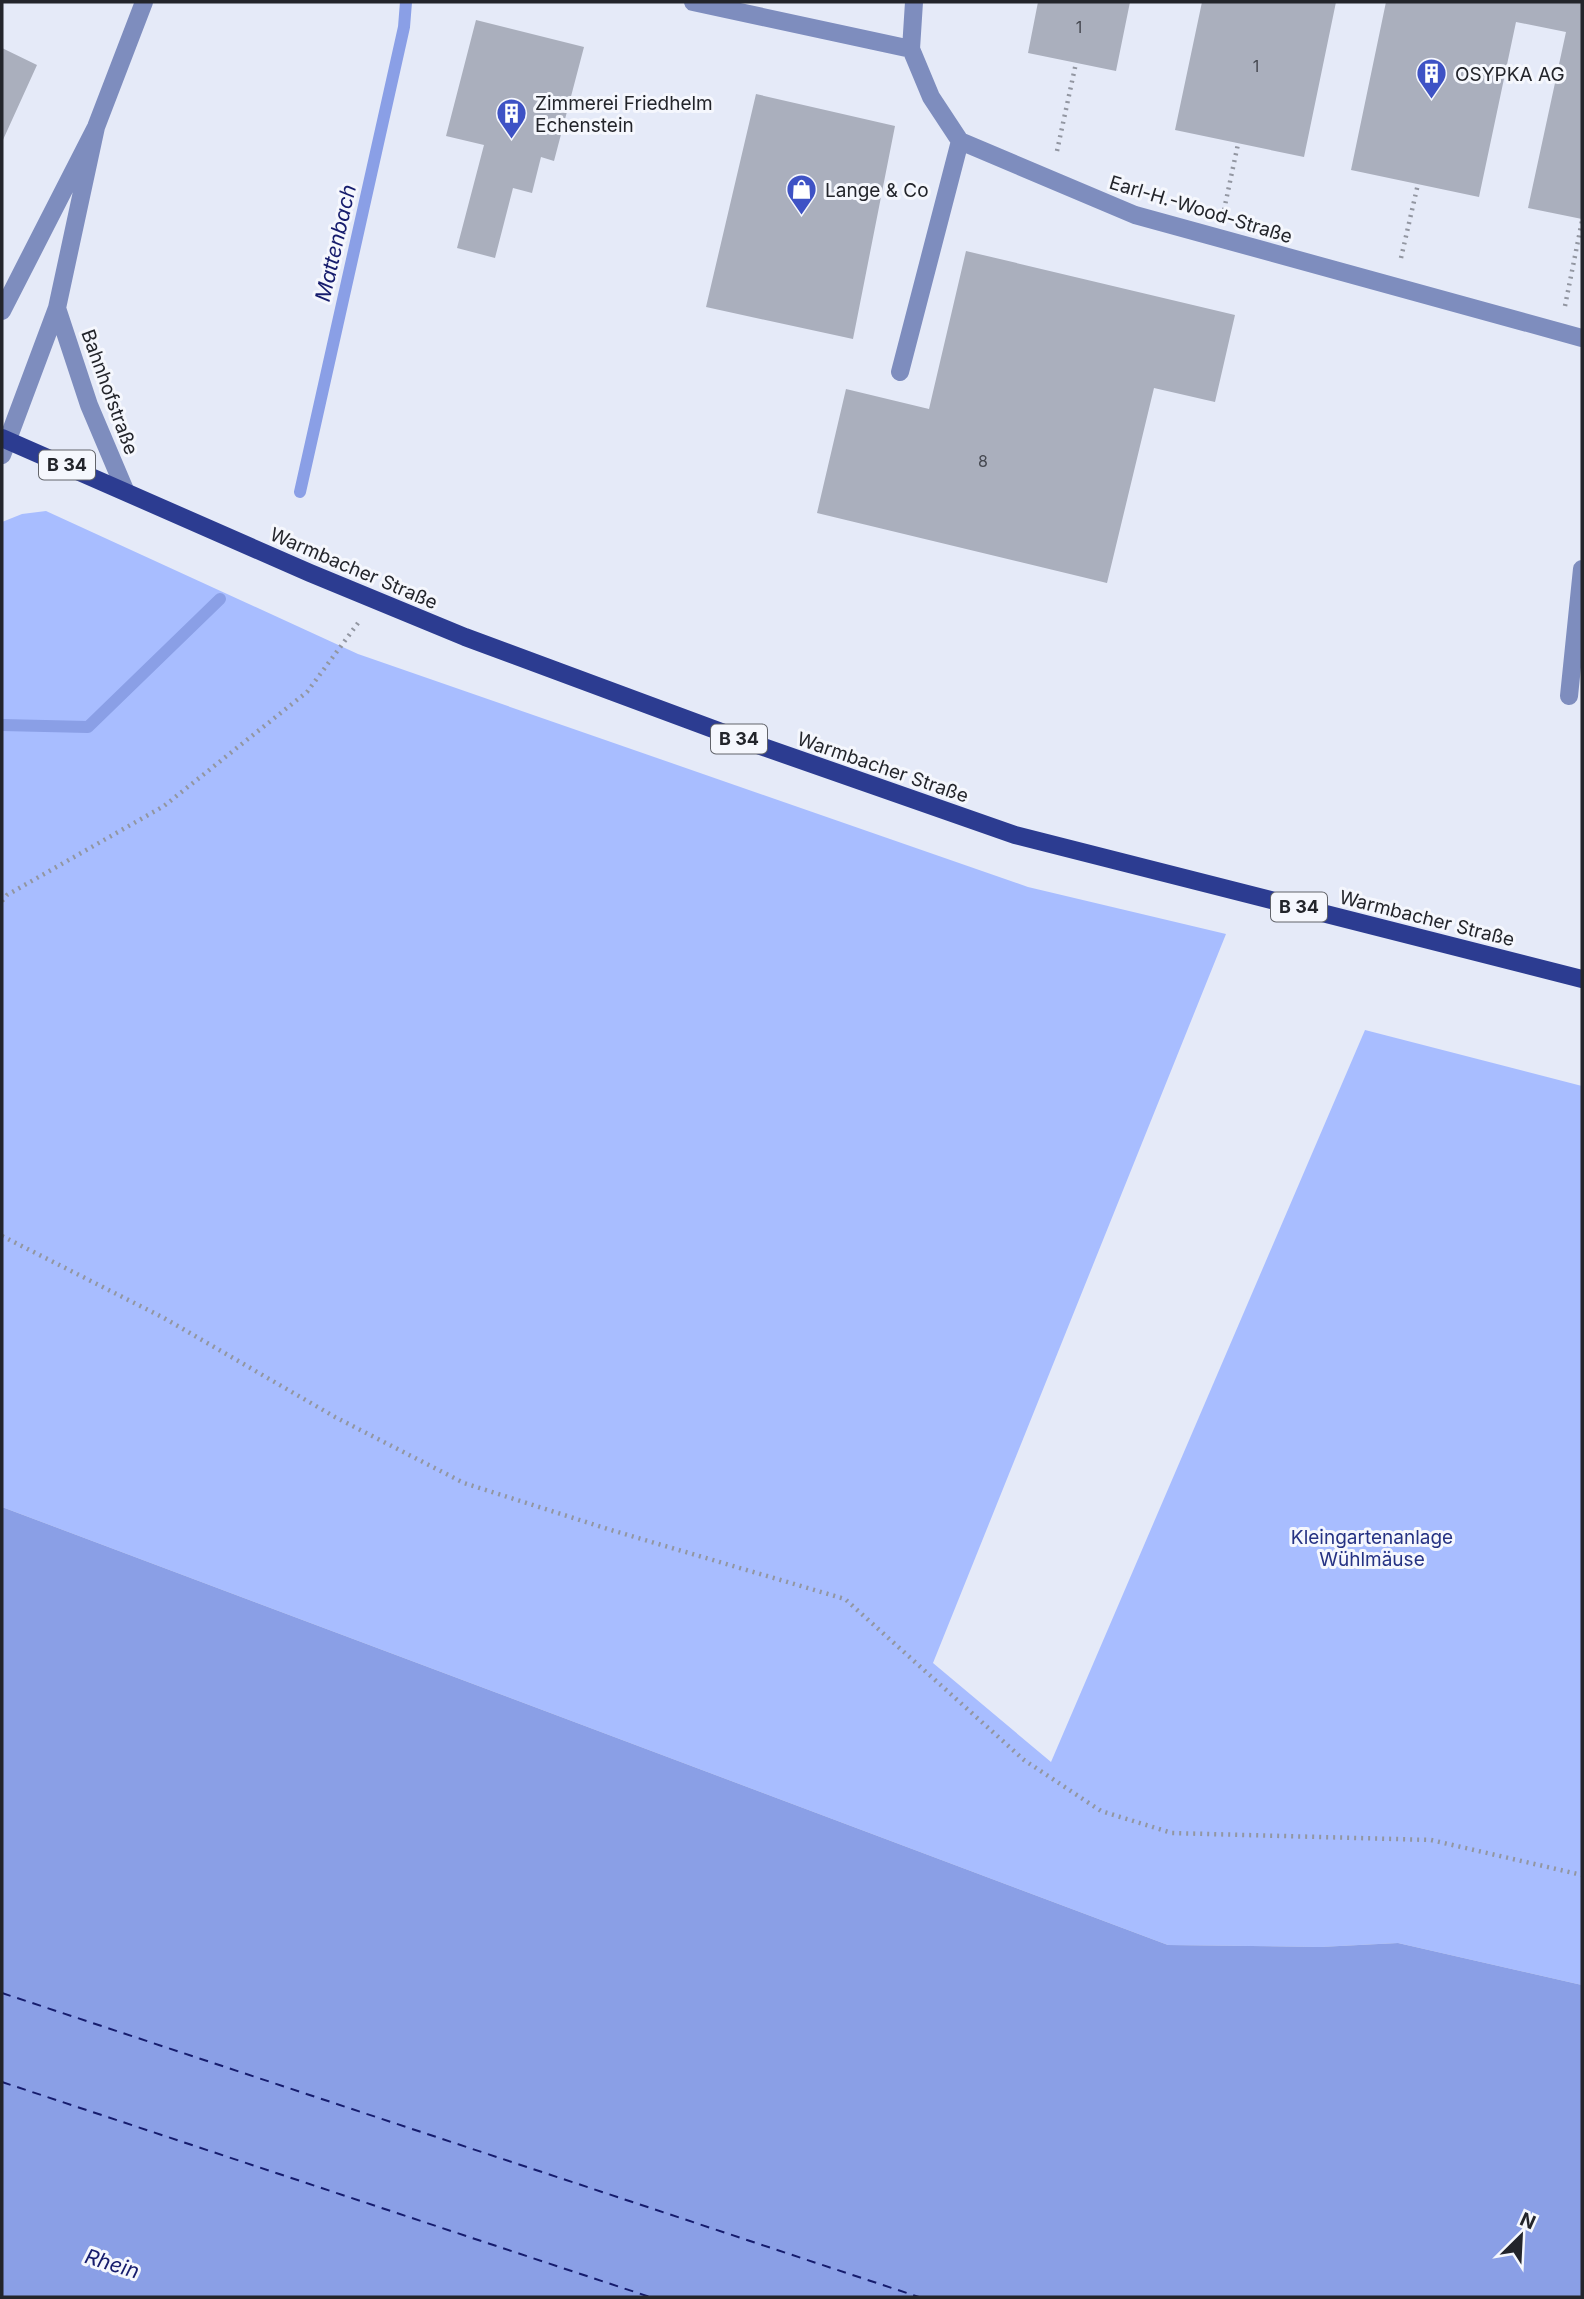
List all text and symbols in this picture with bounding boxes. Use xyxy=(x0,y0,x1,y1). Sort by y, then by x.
house number: 1 xyxy=(1076,17,1082,37)
house number: 1 xyxy=(1253,56,1259,76)
building icon: OSYPKA AG xyxy=(1415,57,1449,101)
place label: OSYPKA AG xyxy=(1455,63,1565,86)
place label: Zimmerei Friedhelm Echenstein xyxy=(535,92,713,137)
building icon: Zimmerei Friedhelm Echenstein xyxy=(495,97,529,141)
street label: Earl-H.-Wood-Straße xyxy=(1107,171,1295,248)
shop icon: Lange & Co xyxy=(785,173,819,217)
place label: Lange & Co xyxy=(825,179,929,202)
water label: Mattenbach xyxy=(310,182,361,304)
street label: Bahnhofstraße xyxy=(76,326,143,458)
road number: B 34 xyxy=(39,450,95,480)
house number: 8 xyxy=(978,451,988,471)
street label: Warmbacher Straße xyxy=(267,523,441,614)
road number: B 34 xyxy=(711,724,767,754)
street label: Warmbacher Straße xyxy=(794,727,972,808)
street label: Warmbacher Straße xyxy=(1337,886,1517,951)
road number: B 34 xyxy=(1271,893,1327,922)
park label: Kleingartenanlage Wühlmäuse xyxy=(1291,1526,1453,1571)
north arrow xyxy=(1486,2201,1556,2271)
text: N xyxy=(1516,2207,1539,2234)
water label: Rhein xyxy=(82,2243,142,2284)

